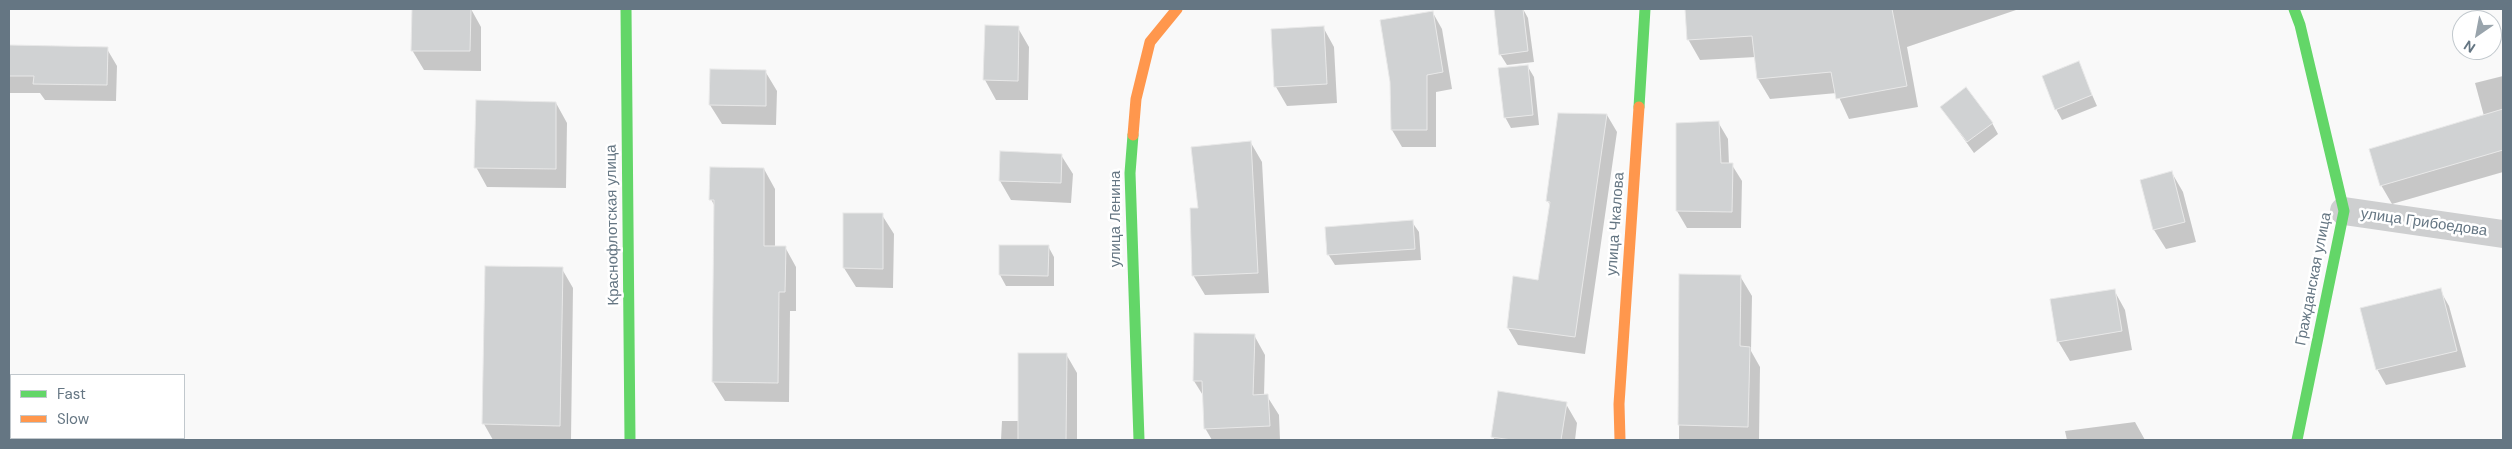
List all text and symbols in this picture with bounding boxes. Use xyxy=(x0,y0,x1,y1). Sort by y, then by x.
north arrow xyxy=(2452,10,2502,60)
text: N xyxy=(2460,36,2479,57)
street label: Краснофлотская улица xyxy=(603,144,623,306)
street label: улица Ленина xyxy=(1107,171,1125,267)
street label: улица Чкалова xyxy=(1603,172,1629,276)
street label: улица Грибоедова xyxy=(2360,205,2488,241)
street label: Гражданская улица xyxy=(2292,211,2336,347)
legend xyxy=(10,374,185,439)
text: Fast xyxy=(57,384,86,404)
text: Slow xyxy=(57,409,89,429)

